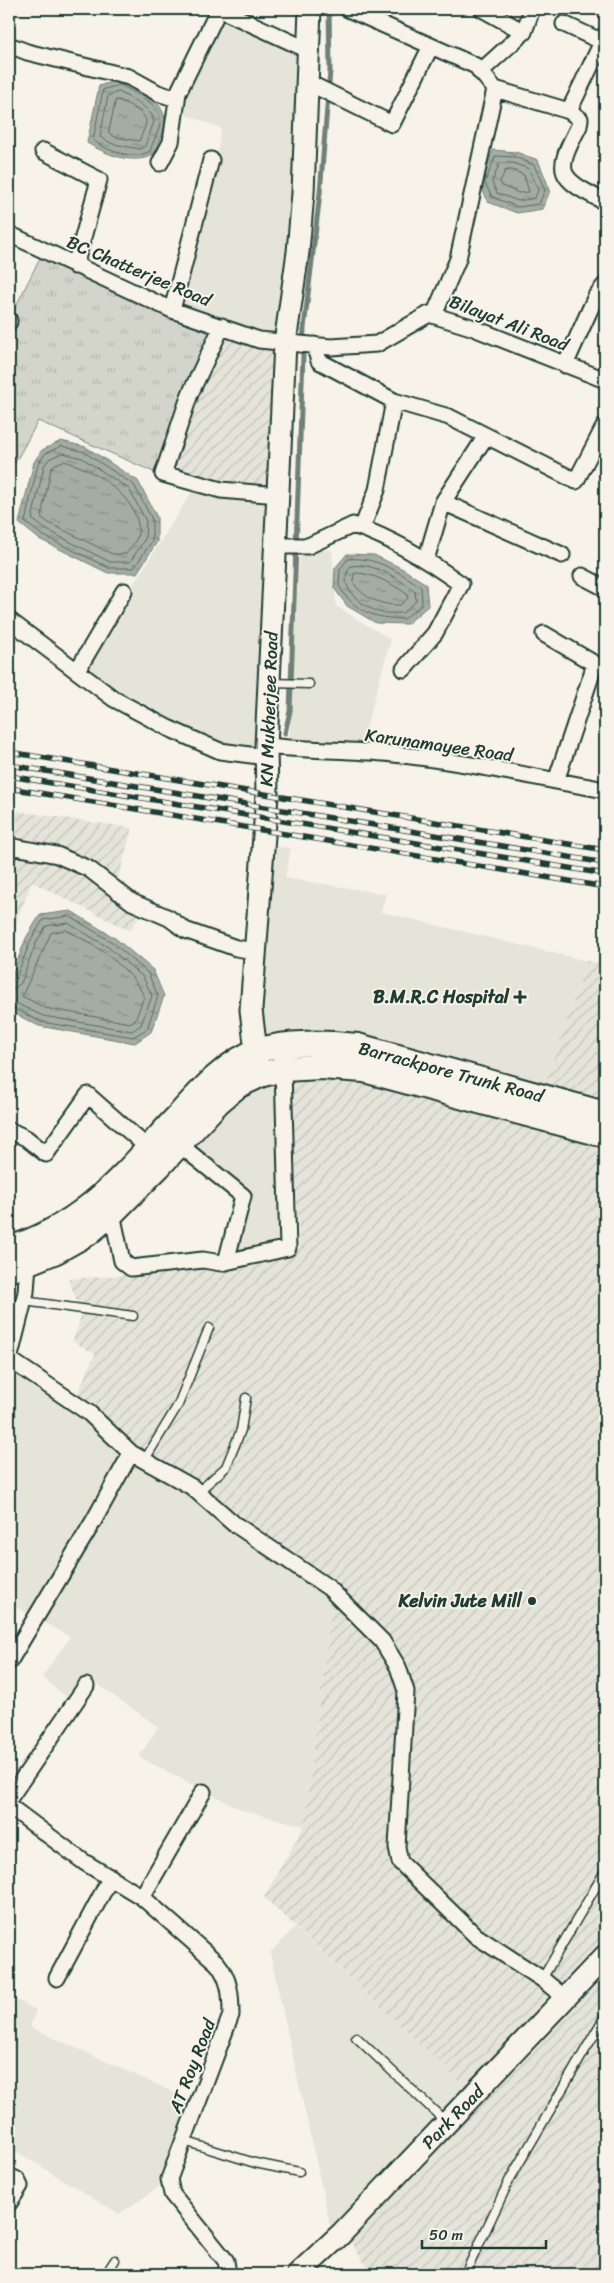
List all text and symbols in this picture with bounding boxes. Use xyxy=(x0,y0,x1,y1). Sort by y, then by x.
street label: BC Chatterjee Road xyxy=(62,226,218,316)
street label: Bilayat Ali Road xyxy=(444,285,575,361)
street label: KN Mukherjee Road xyxy=(250,629,288,787)
street label: Karunamayee Road xyxy=(363,719,517,771)
place label: B.M.R.C Hospital xyxy=(373,981,510,1013)
marker: B.M.R.C Hospital xyxy=(513,990,527,1004)
street label: Barrackpore Trunk Road xyxy=(355,1032,548,1112)
place label: Kelvin Jute Mill xyxy=(397,1585,523,1617)
marker: Kelvin Jute Mill xyxy=(526,1595,538,1607)
street label: AT Roy Road xyxy=(159,2013,225,2119)
street label: Park Road xyxy=(414,2076,493,2157)
scale bar xyxy=(422,2218,545,2250)
text: 50 m xyxy=(429,2222,464,2248)

